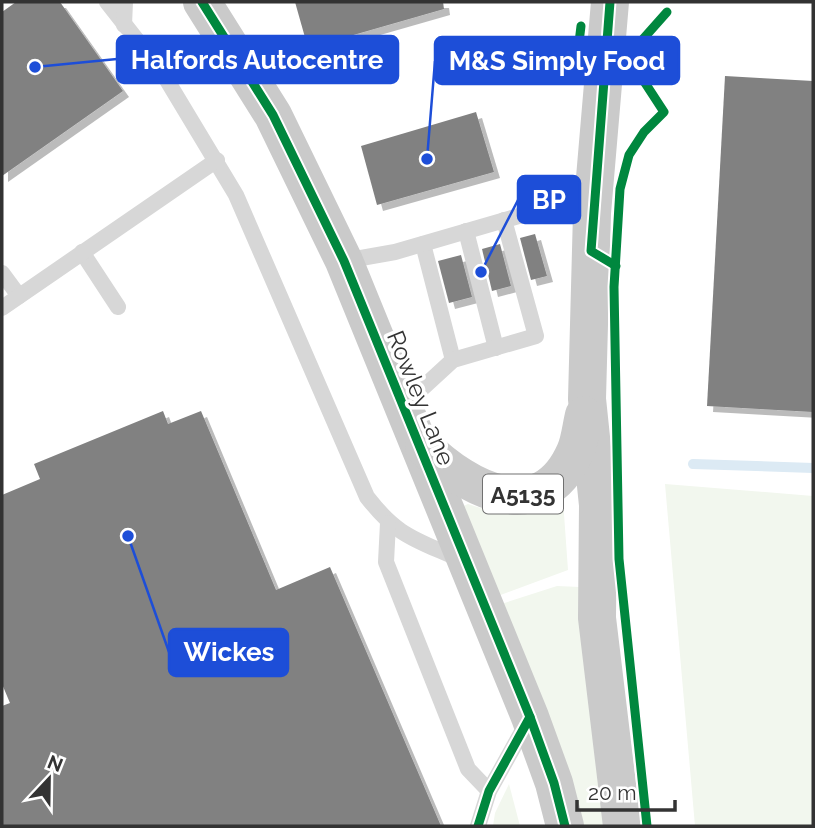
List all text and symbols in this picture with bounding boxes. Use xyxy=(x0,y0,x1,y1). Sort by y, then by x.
callout: Halfords Autocentre xyxy=(117,36,398,83)
callout: M&S Simply Food xyxy=(435,37,679,84)
text: Halfords Autocentre xyxy=(131,45,384,75)
text: M&S Simply Food xyxy=(449,46,665,76)
callout: BP xyxy=(518,176,580,223)
text: BP xyxy=(532,185,566,215)
street label: Rowley Lane xyxy=(381,326,461,470)
road number: A5135 xyxy=(483,474,563,514)
callout: Wickes xyxy=(169,629,288,676)
text: Wickes xyxy=(184,637,275,667)
north arrow xyxy=(14,744,84,814)
text: N xyxy=(45,750,66,776)
scale bar xyxy=(577,768,675,812)
text: 20 m xyxy=(588,780,636,805)

